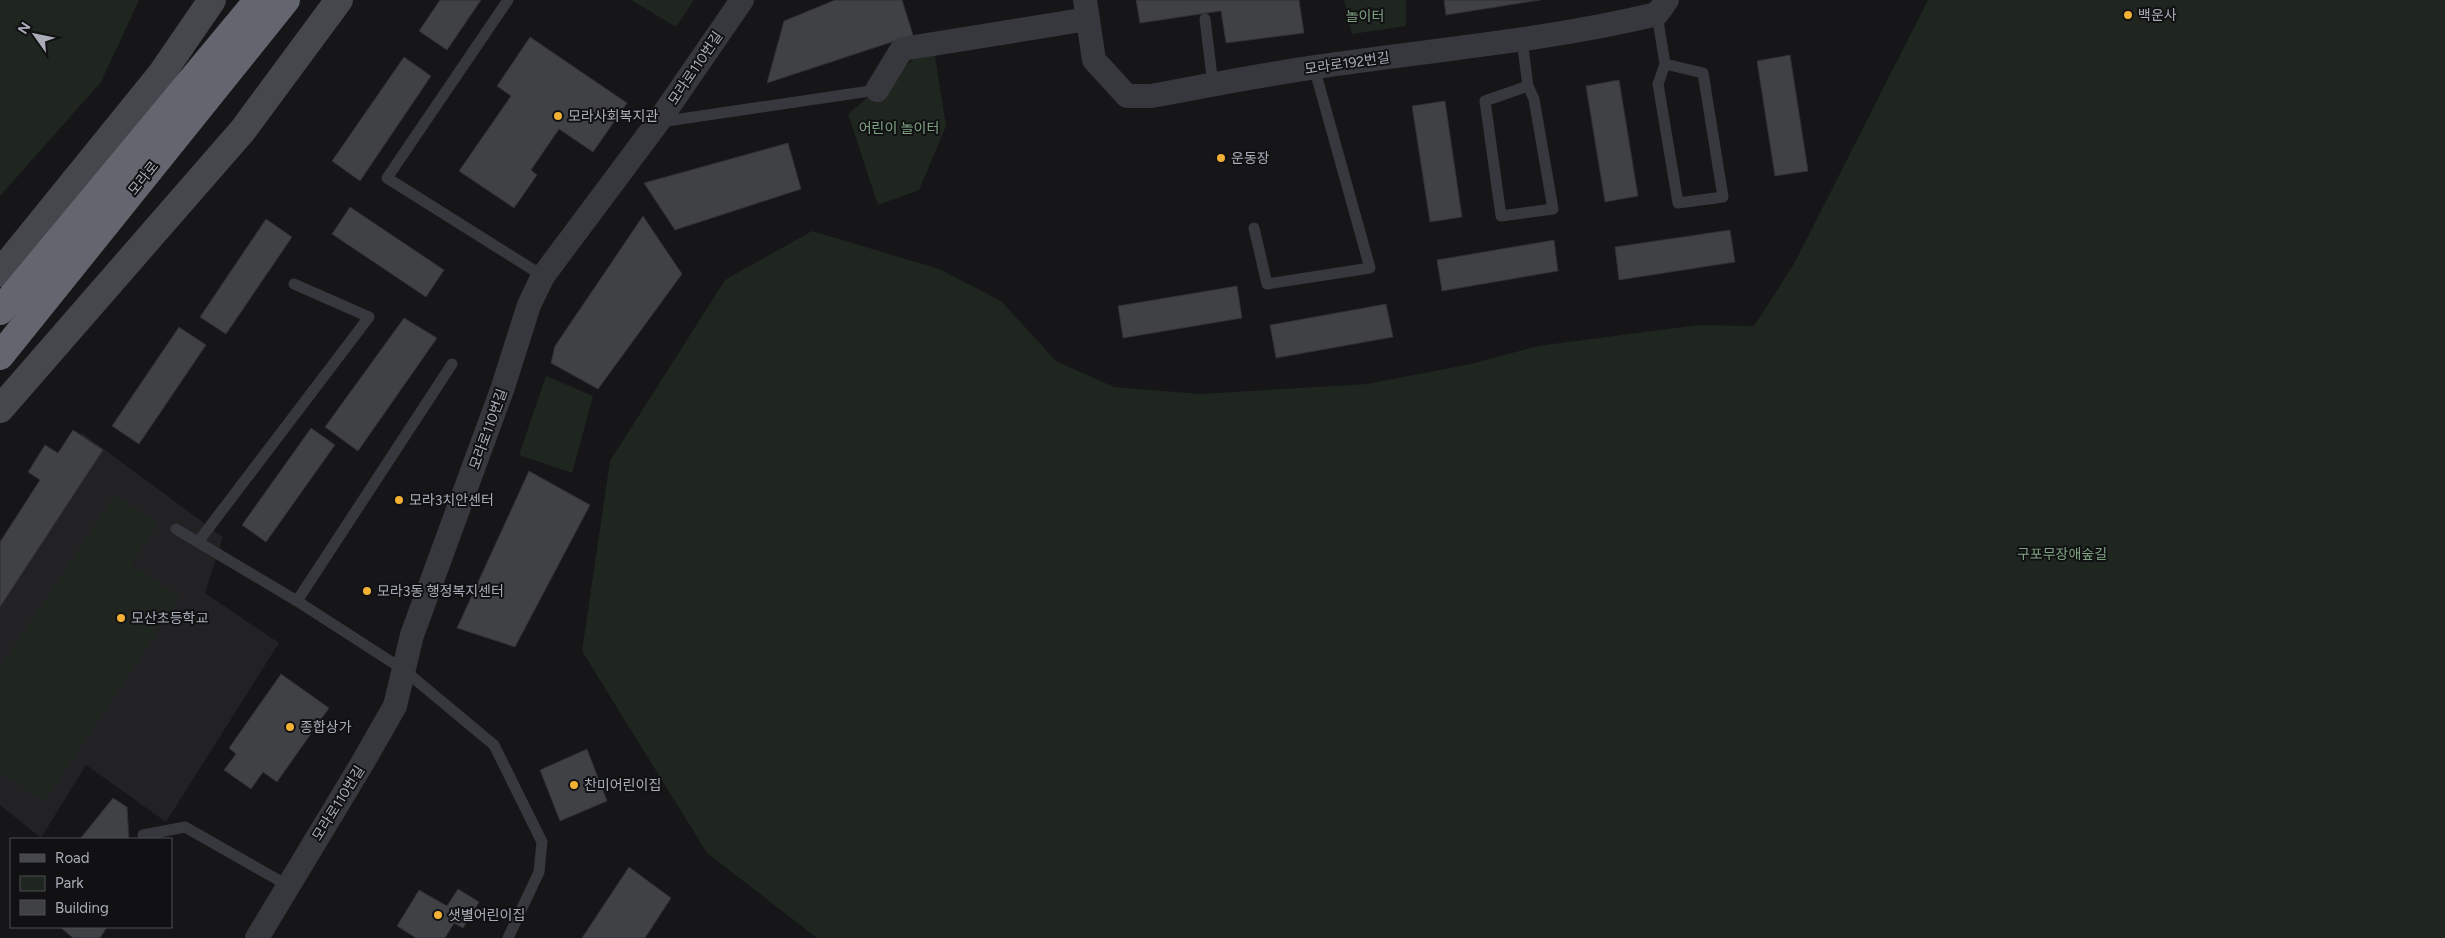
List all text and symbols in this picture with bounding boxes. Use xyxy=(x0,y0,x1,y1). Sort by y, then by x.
place label: 백운사 xyxy=(2138,7,2177,24)
park label: 놀이터 xyxy=(1346,8,1384,25)
marker: 백운사 xyxy=(2122,9,2134,21)
north arrow xyxy=(10,10,60,60)
text: N xyxy=(14,19,35,37)
street label: 모라로110번길 xyxy=(665,28,726,108)
street label: 모라로192번길 xyxy=(1303,49,1391,78)
place label: 모라사회복지관 xyxy=(568,108,658,125)
marker: 모라사회복지관 xyxy=(552,110,564,122)
park label: 어린이 놀이터 xyxy=(859,120,939,137)
place label: 운동장 xyxy=(1231,150,1270,167)
marker: 운동장 xyxy=(1215,152,1227,164)
street label: 모라로 xyxy=(125,158,162,199)
street label: 모라로110번길 xyxy=(466,386,511,472)
place label: 모라3치안센터 xyxy=(409,492,494,509)
marker: 모라3치안센터 xyxy=(393,494,405,506)
park label: 구포무장애숲길 xyxy=(2017,546,2107,563)
place label: 모라3동 행정복지센터 xyxy=(377,583,504,600)
marker: 모라3동 행정복지센터 xyxy=(361,585,373,597)
place label: 모산초등학교 xyxy=(131,610,208,627)
marker: 모산초등학교 xyxy=(115,612,127,624)
place label: 종합상가 xyxy=(300,719,352,736)
marker: 종합상가 xyxy=(284,721,296,733)
street label: 모라로110번길 xyxy=(309,763,368,844)
place label: 찬미어린이집 xyxy=(584,777,661,794)
marker: 찬미어린이집 xyxy=(568,779,580,791)
legend xyxy=(10,838,172,928)
text: Road xyxy=(55,849,90,867)
text: Park xyxy=(55,874,84,892)
text: Building xyxy=(55,899,109,917)
place label: 샛별어린이집 xyxy=(448,907,525,924)
marker: 샛별어린이집 xyxy=(432,909,444,921)

